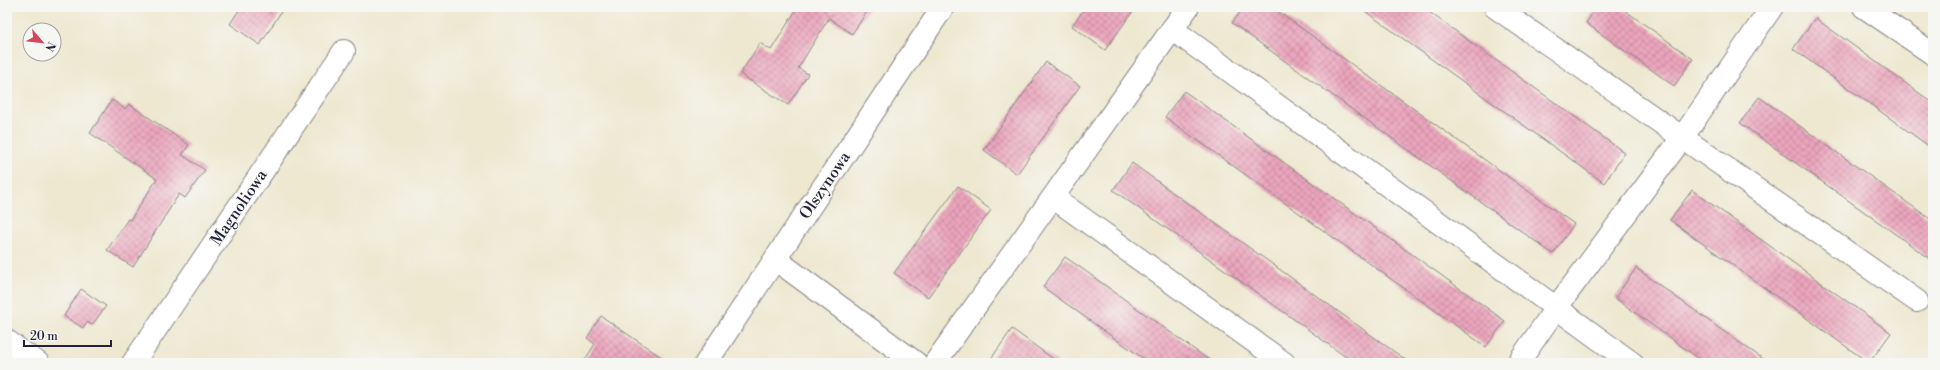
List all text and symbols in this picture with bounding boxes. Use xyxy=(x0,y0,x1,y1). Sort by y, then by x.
north arrow xyxy=(22,22,62,62)
text: N xyxy=(42,39,58,54)
street label: Olszynowa xyxy=(795,147,855,223)
street label: Magnoliowa xyxy=(206,165,272,249)
scale bar xyxy=(24,322,111,348)
text: 20 m xyxy=(30,329,58,344)

